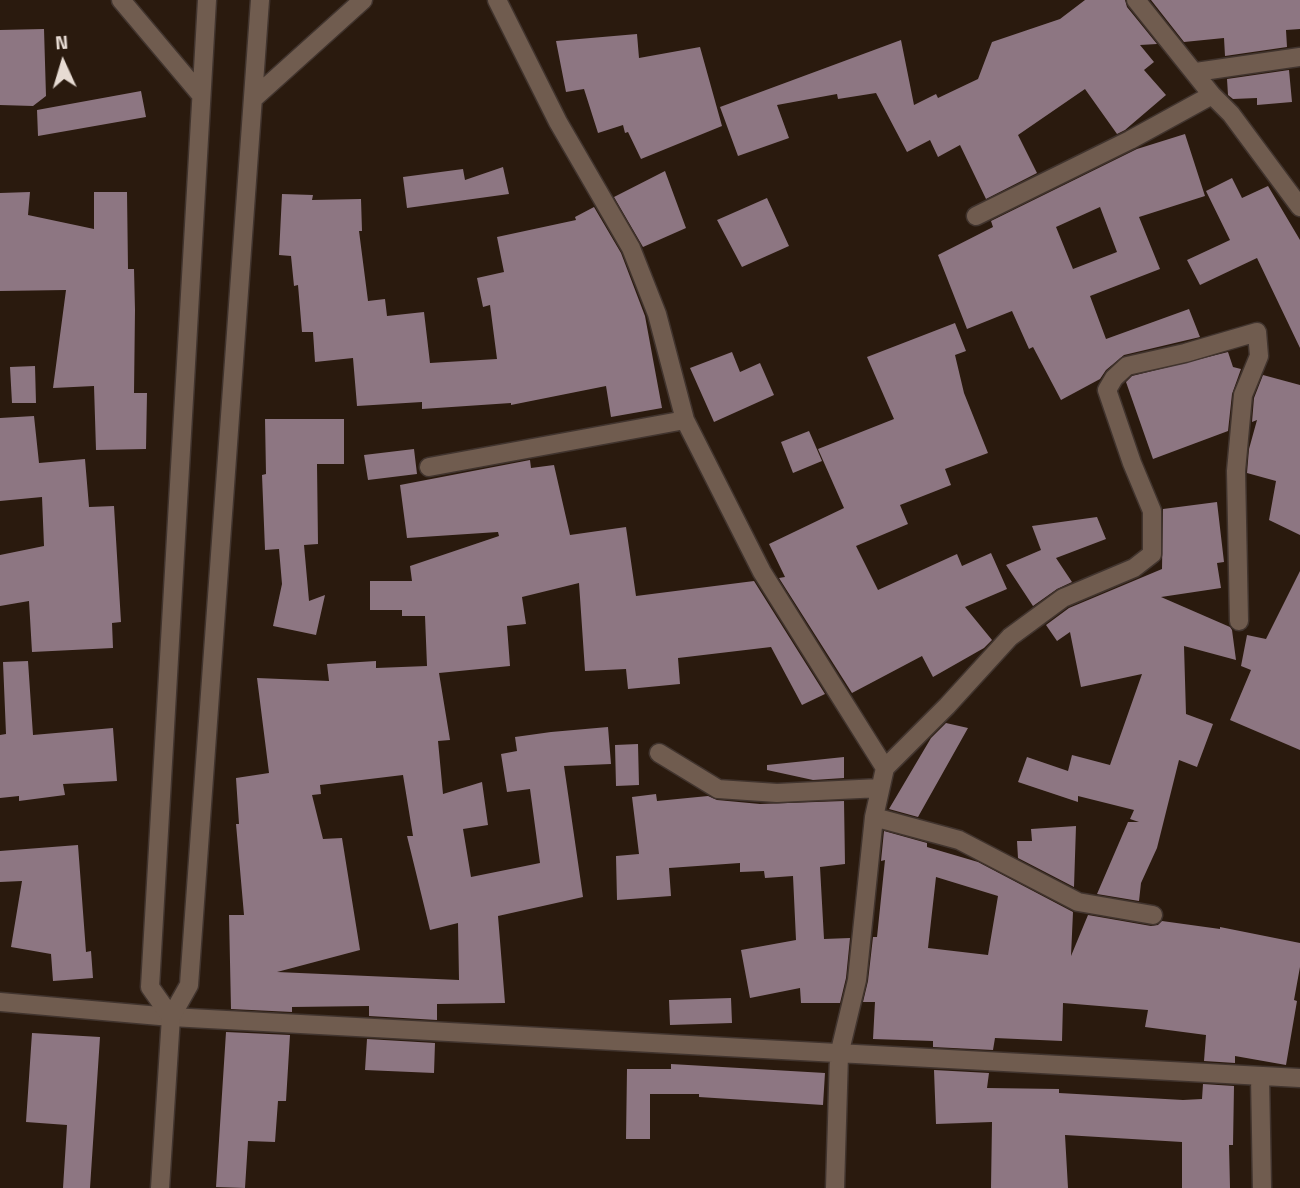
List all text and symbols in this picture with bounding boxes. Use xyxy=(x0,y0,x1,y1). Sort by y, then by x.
text: N xyxy=(54,27,69,56)
north arrow xyxy=(28,28,98,98)

